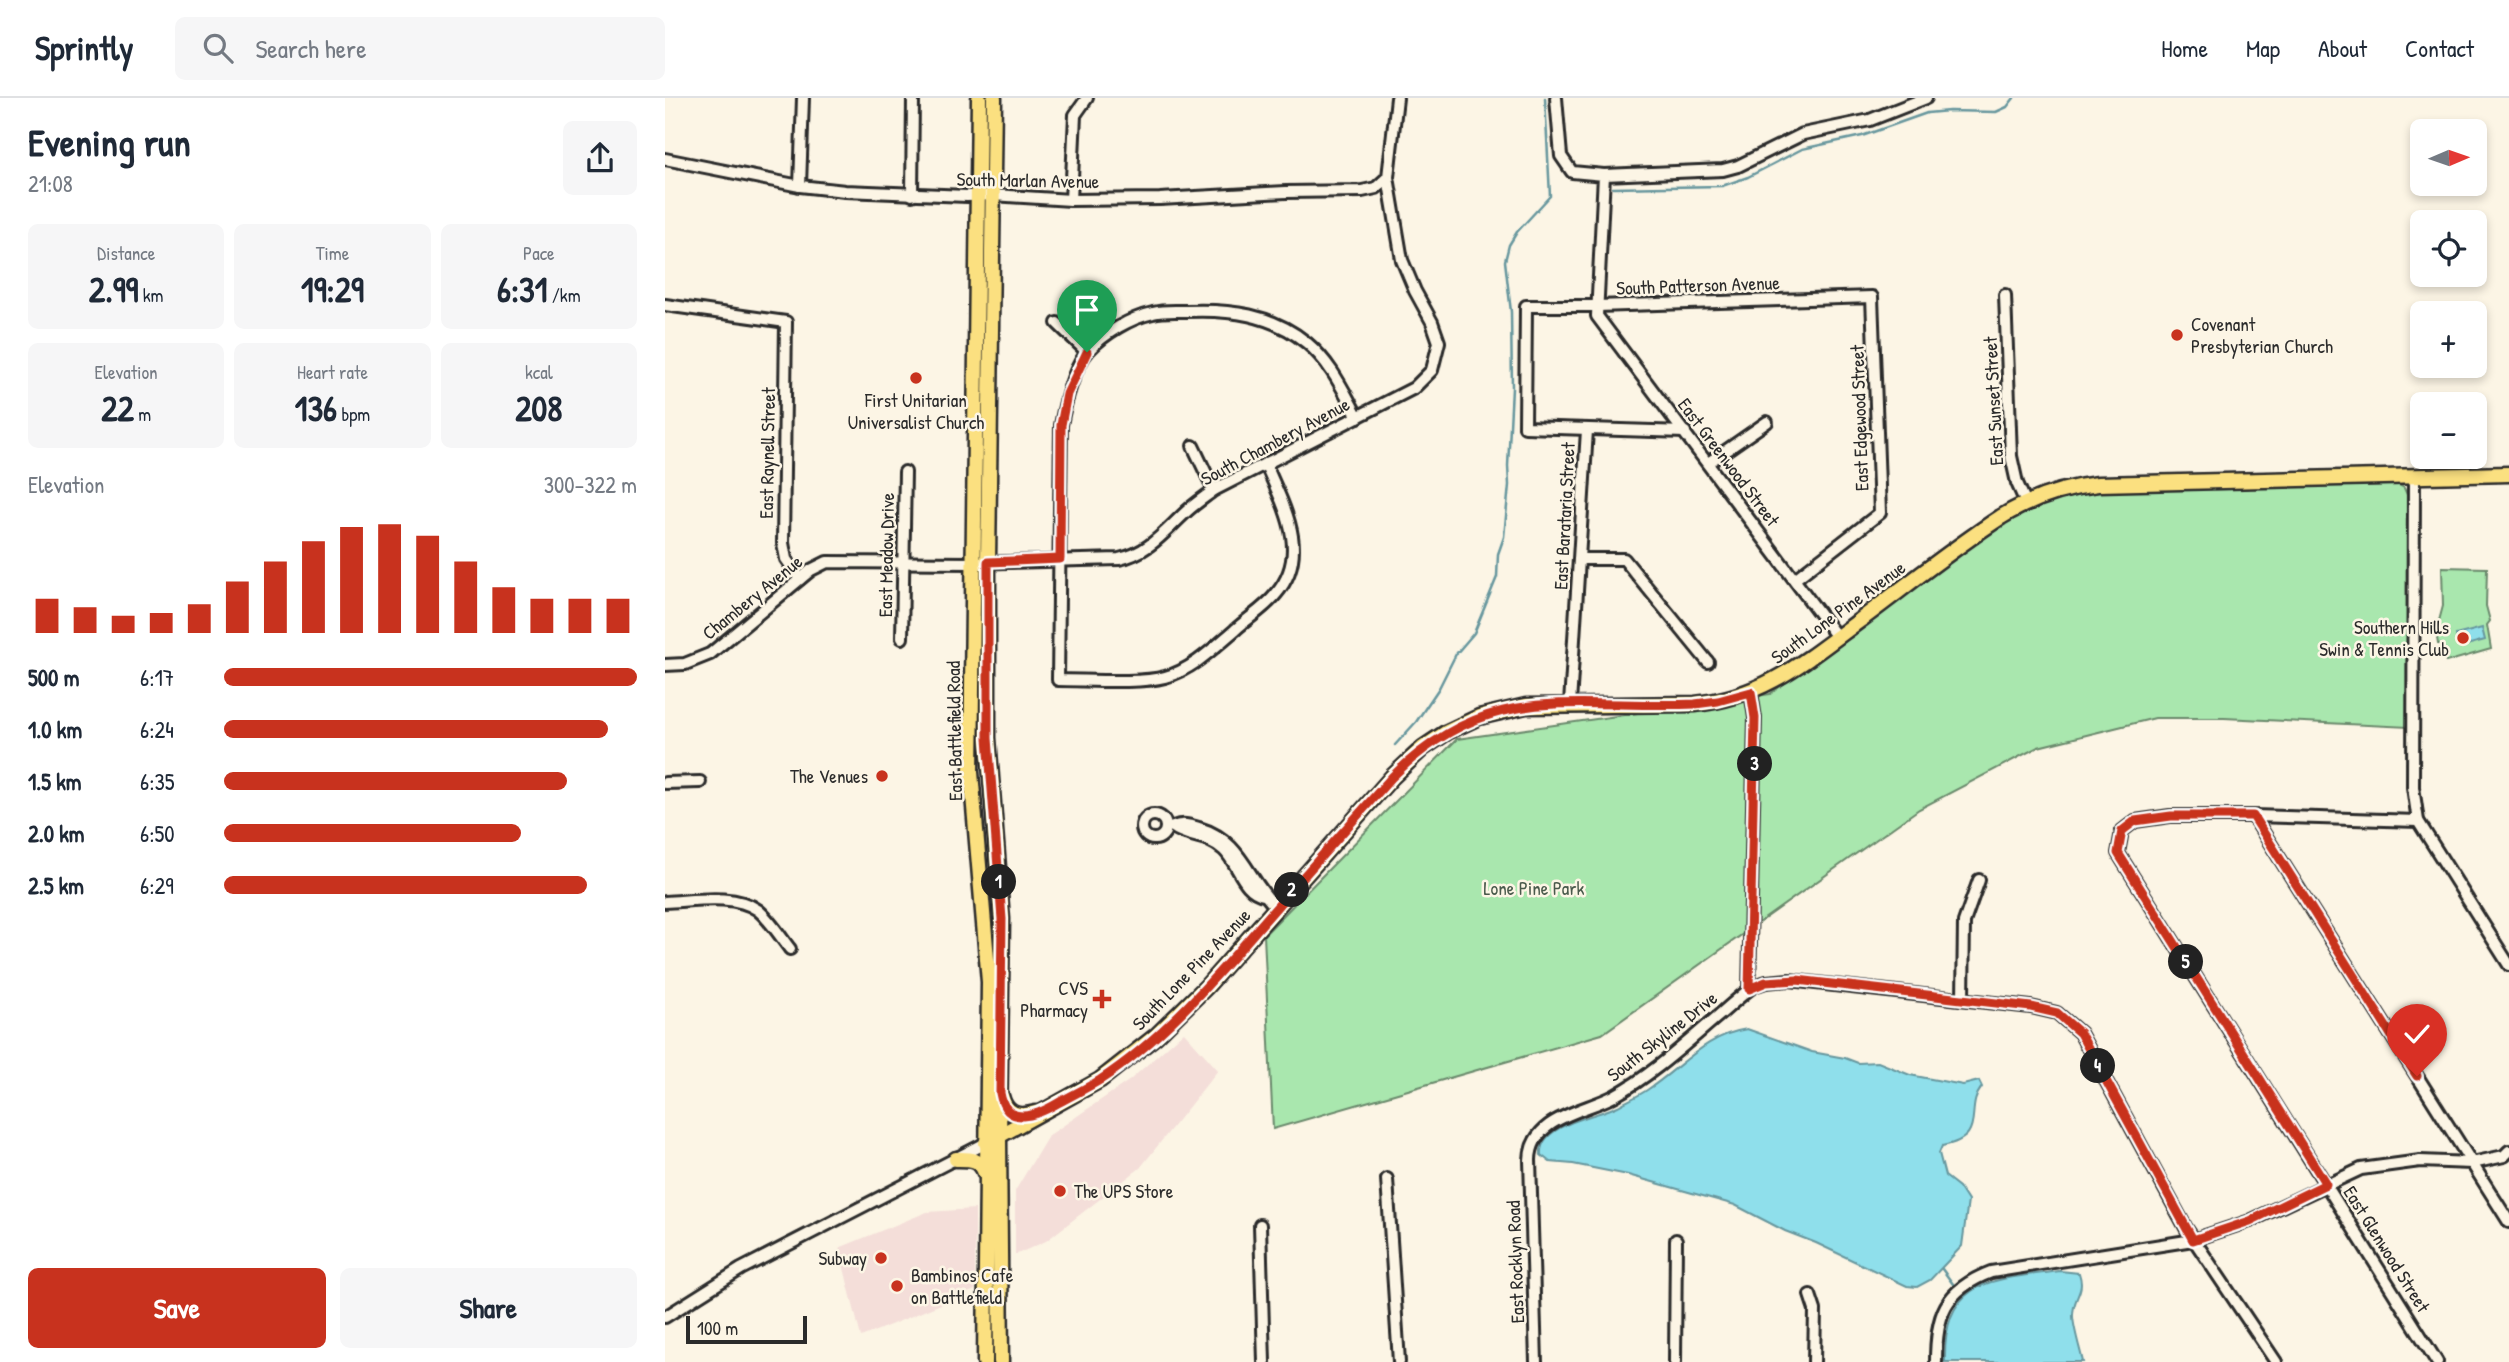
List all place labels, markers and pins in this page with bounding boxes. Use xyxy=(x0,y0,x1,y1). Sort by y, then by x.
pin xyxy=(1057,280,1117,352)
place label: Covenant Presbyterian Church xyxy=(2191,311,2333,359)
marker: Covenant Presbyterian Church xyxy=(2169,327,2185,343)
marker: First Unitarian Universalist Church xyxy=(908,370,924,386)
place label: First Unitarian Universalist Church xyxy=(848,387,984,435)
place label: Southern Hills Swin & Tennis Club xyxy=(2319,614,2449,662)
marker: Southern Hills Swin & Tennis Club xyxy=(2455,630,2471,646)
pin: 3 xyxy=(1737,746,1773,782)
place label: The Venues xyxy=(790,763,868,789)
marker: The Venues xyxy=(874,768,890,784)
pin: 1 xyxy=(981,864,1017,900)
pin: 2 xyxy=(1275,872,1309,908)
pin: 5 xyxy=(2169,944,2203,980)
place label: CVS Pharmacy xyxy=(1020,975,1088,1023)
marker: CVS Pharmacy xyxy=(1094,991,1110,1007)
pin xyxy=(2387,1004,2447,1076)
pin: 4 xyxy=(2081,1048,2115,1084)
place label: The UPS Store xyxy=(1074,1178,1174,1204)
marker: The UPS Store xyxy=(1052,1183,1068,1199)
place label: Subway xyxy=(819,1245,867,1271)
marker: Subway xyxy=(873,1250,889,1266)
place label: Bambinos Cafe on Battlefield xyxy=(911,1262,1014,1310)
marker: Bambinos Cafe on Battlefield xyxy=(889,1278,905,1294)

